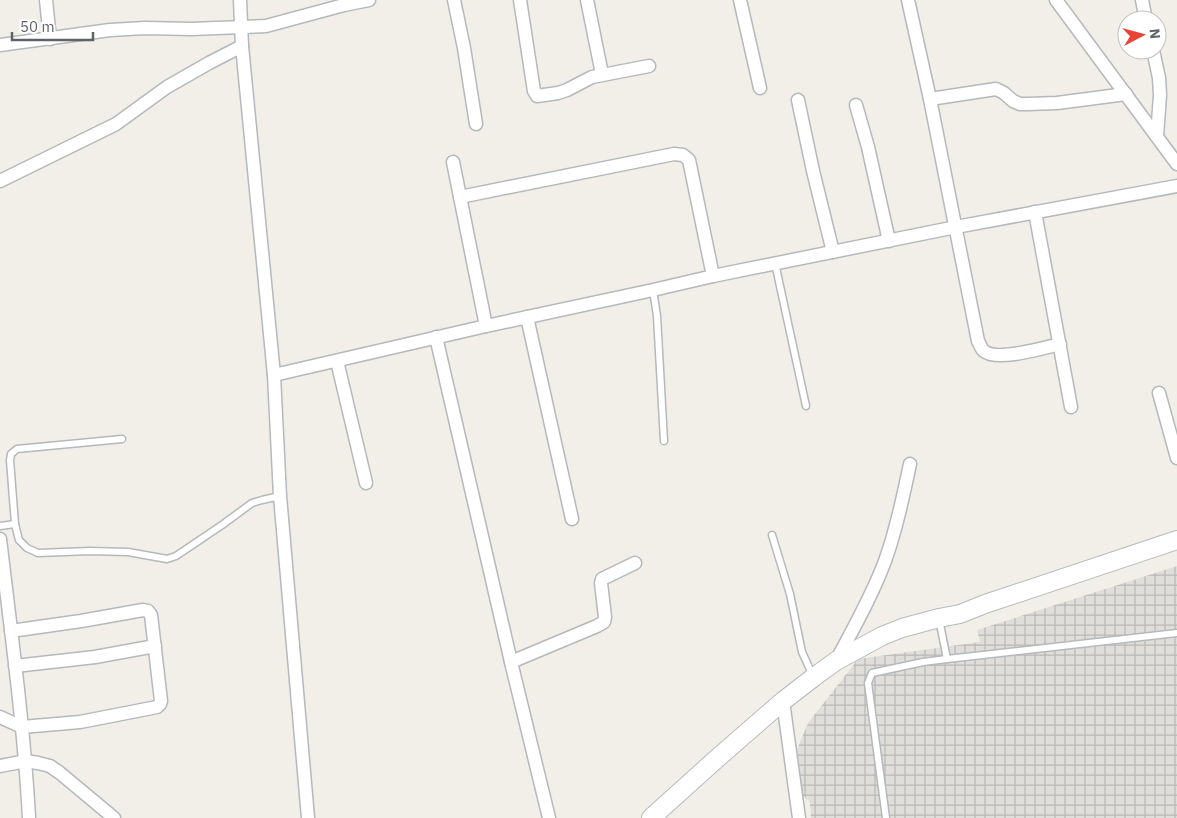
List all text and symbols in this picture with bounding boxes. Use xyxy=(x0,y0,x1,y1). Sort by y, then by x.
scale bar xyxy=(12,10,94,42)
north arrow xyxy=(1117,10,1167,60)
text: 50 m xyxy=(20,17,55,36)
text: N xyxy=(1145,28,1164,40)

